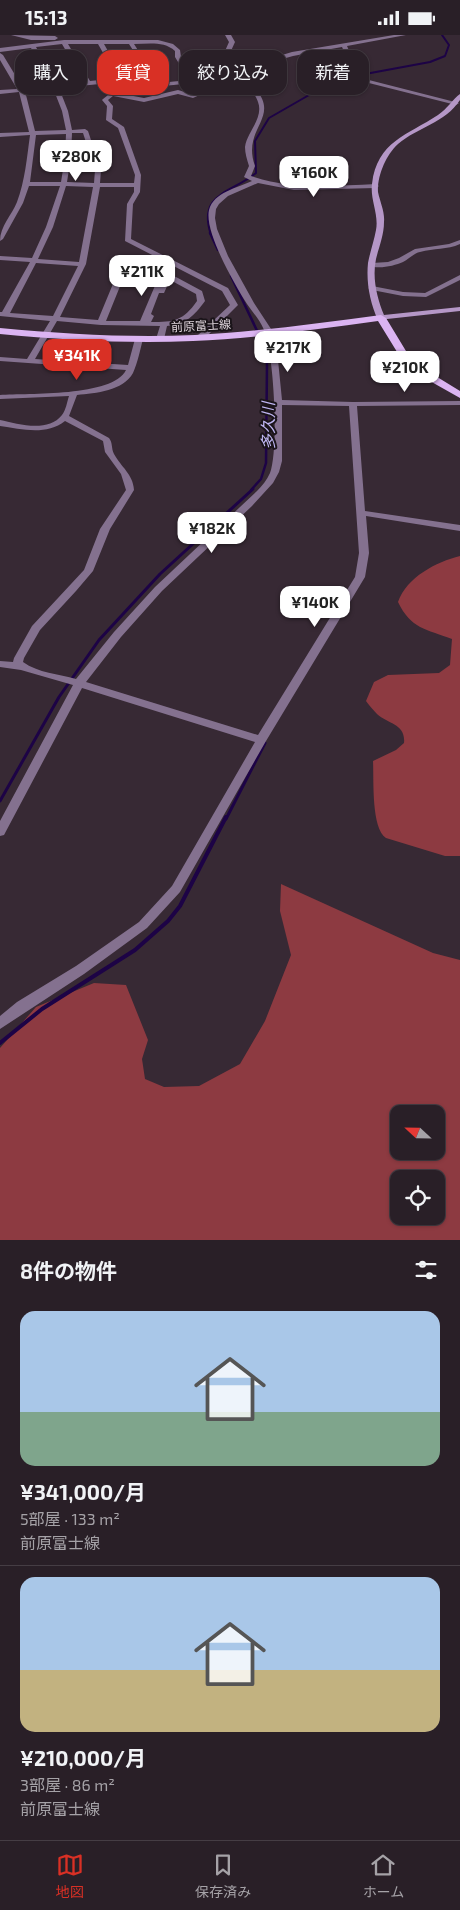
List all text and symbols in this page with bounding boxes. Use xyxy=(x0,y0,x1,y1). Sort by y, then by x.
text: 15:13 xyxy=(25,6,68,29)
chip: 購入 xyxy=(15,50,87,95)
chip: 賃貸 xyxy=(97,50,169,95)
chip: 絞り込み xyxy=(179,50,287,95)
chip: 新着 xyxy=(297,50,369,95)
pin: ¥280K xyxy=(41,139,111,182)
text: ¥280K xyxy=(51,146,101,165)
pin: ¥160K xyxy=(279,155,349,198)
text: ¥160K xyxy=(290,162,338,181)
pin: ¥211K xyxy=(107,255,177,297)
text: ¥211K xyxy=(120,261,164,280)
street label: 前原富士線 xyxy=(171,316,231,334)
pin: ¥217K xyxy=(253,331,323,373)
text: ¥217K xyxy=(265,337,311,356)
pin: ¥341K xyxy=(42,339,112,381)
text: ¥341K xyxy=(54,345,100,364)
pin: ¥210K xyxy=(370,351,440,393)
text: ¥210K xyxy=(381,357,429,376)
water label: 多久川 xyxy=(258,400,277,450)
pin: ¥182K xyxy=(177,511,247,554)
text: ¥182K xyxy=(189,518,235,537)
pin: ¥140K xyxy=(280,585,350,628)
text: ¥140K xyxy=(291,592,339,611)
north arrow xyxy=(390,1105,445,1160)
map controls xyxy=(390,1105,445,1225)
button: locate xyxy=(390,1170,445,1225)
icon: filters xyxy=(412,1256,440,1284)
text: 8件の物件 xyxy=(20,1258,117,1283)
icon: home xyxy=(185,1344,275,1434)
text: ¥341,000/月 xyxy=(20,1479,146,1504)
text: 5部屋 · 133 m² xyxy=(20,1509,120,1528)
text: 前原富士線 xyxy=(20,1533,100,1552)
icon: home xyxy=(185,1609,275,1699)
text: ¥210,000/月 xyxy=(20,1745,146,1770)
text: 3部屋 · 86 m² xyxy=(20,1775,115,1794)
text: 前原富士線 xyxy=(20,1799,100,1818)
tab: 地図 xyxy=(56,1851,84,1901)
tab: 保存済み xyxy=(195,1851,251,1901)
tab: ホーム xyxy=(363,1851,404,1901)

